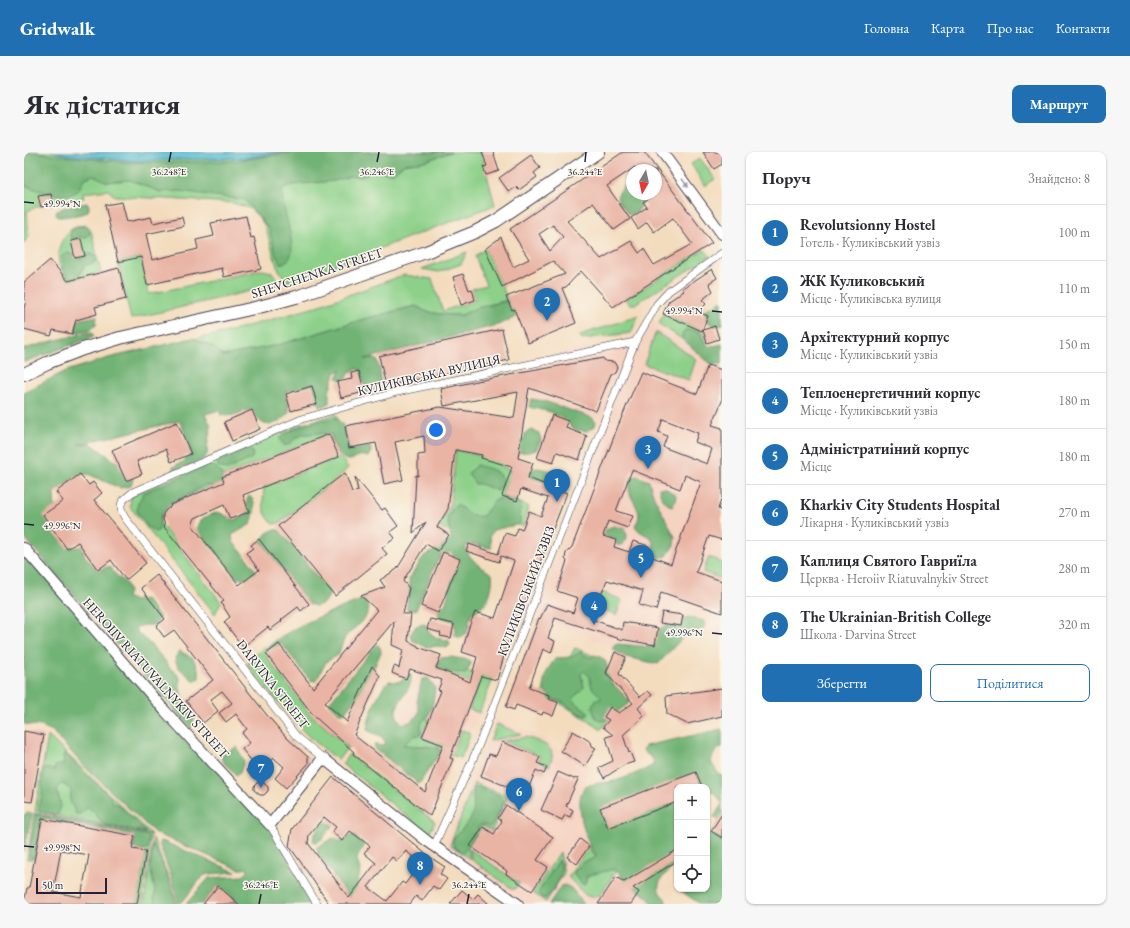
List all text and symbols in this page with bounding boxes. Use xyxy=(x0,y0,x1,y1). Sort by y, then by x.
text: Gridwalk xyxy=(20,16,95,41)
text: Головна xyxy=(864,19,909,37)
text: Карта xyxy=(931,19,964,37)
text: Про нас xyxy=(986,19,1034,37)
text: Контакти xyxy=(1056,19,1110,37)
button: Маршрут xyxy=(1012,85,1106,123)
text: Як дістатися xyxy=(24,86,180,122)
north arrow xyxy=(626,164,662,200)
text: 36.248°E xyxy=(152,165,187,178)
text: 36.246°E xyxy=(360,165,395,178)
text: 36.244°E xyxy=(568,165,603,178)
text: Поруч xyxy=(762,167,811,189)
text: Знайдено: 8 xyxy=(1028,170,1090,187)
one-way arrow xyxy=(681,178,689,189)
text: 49.994°N xyxy=(43,197,81,210)
text: Revolutsionny Hostel xyxy=(800,215,936,234)
text: 1 xyxy=(772,224,778,241)
text: 100 m xyxy=(1059,224,1090,241)
text: Готель · Куликівський узвіз xyxy=(800,234,940,251)
street label: SHEVCHENKA STREET xyxy=(249,244,385,302)
text: ЖК Куликовський xyxy=(800,271,925,290)
text: 2 xyxy=(772,280,778,297)
text: 110 m xyxy=(1059,280,1090,297)
pin: 2 xyxy=(534,288,560,321)
text: Місце · Куликівська вулиця xyxy=(800,290,941,307)
text: 49.994°N xyxy=(665,304,703,317)
text: Архітектурний корпус xyxy=(800,327,950,346)
text: 3 xyxy=(772,336,778,353)
text: 150 m xyxy=(1059,336,1090,353)
text: Місце · Куликівський узвіз xyxy=(800,346,938,363)
street label: КУЛИКІВСЬКА ВУЛИЦЯ xyxy=(356,350,502,400)
text: Теплоенергетичний корпус xyxy=(800,383,980,402)
text: 4 xyxy=(772,392,778,409)
text: 180 m xyxy=(1059,392,1090,409)
text: Місце · Куликівський узвіз xyxy=(800,402,938,419)
your location xyxy=(426,420,446,440)
pin: 3 xyxy=(635,436,661,469)
text: Адміністратиіний корпус xyxy=(800,439,969,458)
text: 5 xyxy=(772,448,778,465)
text: 180 m xyxy=(1059,448,1090,465)
text: Місце xyxy=(800,458,832,475)
pin: 1 xyxy=(544,469,570,502)
text: Kharkiv City Students Hospital xyxy=(800,495,1000,514)
text: 6 xyxy=(772,504,778,521)
text: 270 m xyxy=(1059,504,1090,521)
text: Лікарня · Куликівський узвіз xyxy=(800,514,949,531)
text: 49.996°N xyxy=(43,519,81,532)
street label: КУЛИКІВСЬКИЙ УЗВІЗ xyxy=(493,523,559,658)
pin: 5 xyxy=(628,545,654,578)
text: Каплиця Святого Гавриїла xyxy=(800,551,977,570)
text: 7 xyxy=(772,560,778,577)
text: 280 m xyxy=(1059,560,1090,577)
text: Церква · Heroiiv Riatuvalnykiv Street xyxy=(800,570,988,587)
pin: 4 xyxy=(581,592,607,625)
street label: HEROIIV RIATUVALNYKIV STREET xyxy=(79,594,233,762)
text: The Ukrainian-British College xyxy=(800,607,991,626)
text: 8 xyxy=(772,616,778,633)
text: 320 m xyxy=(1059,616,1090,633)
text: 49.996°N xyxy=(665,626,703,639)
text: Школа · Darvina Street xyxy=(800,626,916,643)
street label: DARVINA STREET xyxy=(233,636,313,732)
button: Зберегти xyxy=(762,664,922,702)
button: Поділитися xyxy=(930,664,1090,702)
pin: 7 xyxy=(248,755,274,788)
pin: 6 xyxy=(506,778,532,811)
map controls xyxy=(674,784,710,892)
button: + xyxy=(674,784,710,820)
button: − xyxy=(674,820,710,856)
text: 49.998°N xyxy=(43,841,81,854)
pin: 8 xyxy=(407,852,433,885)
button: locate xyxy=(674,856,710,892)
scale bar xyxy=(36,876,107,895)
text: 50 m xyxy=(42,878,63,892)
text: 36.246°E xyxy=(244,878,279,891)
text: 36.244°E xyxy=(452,878,487,891)

